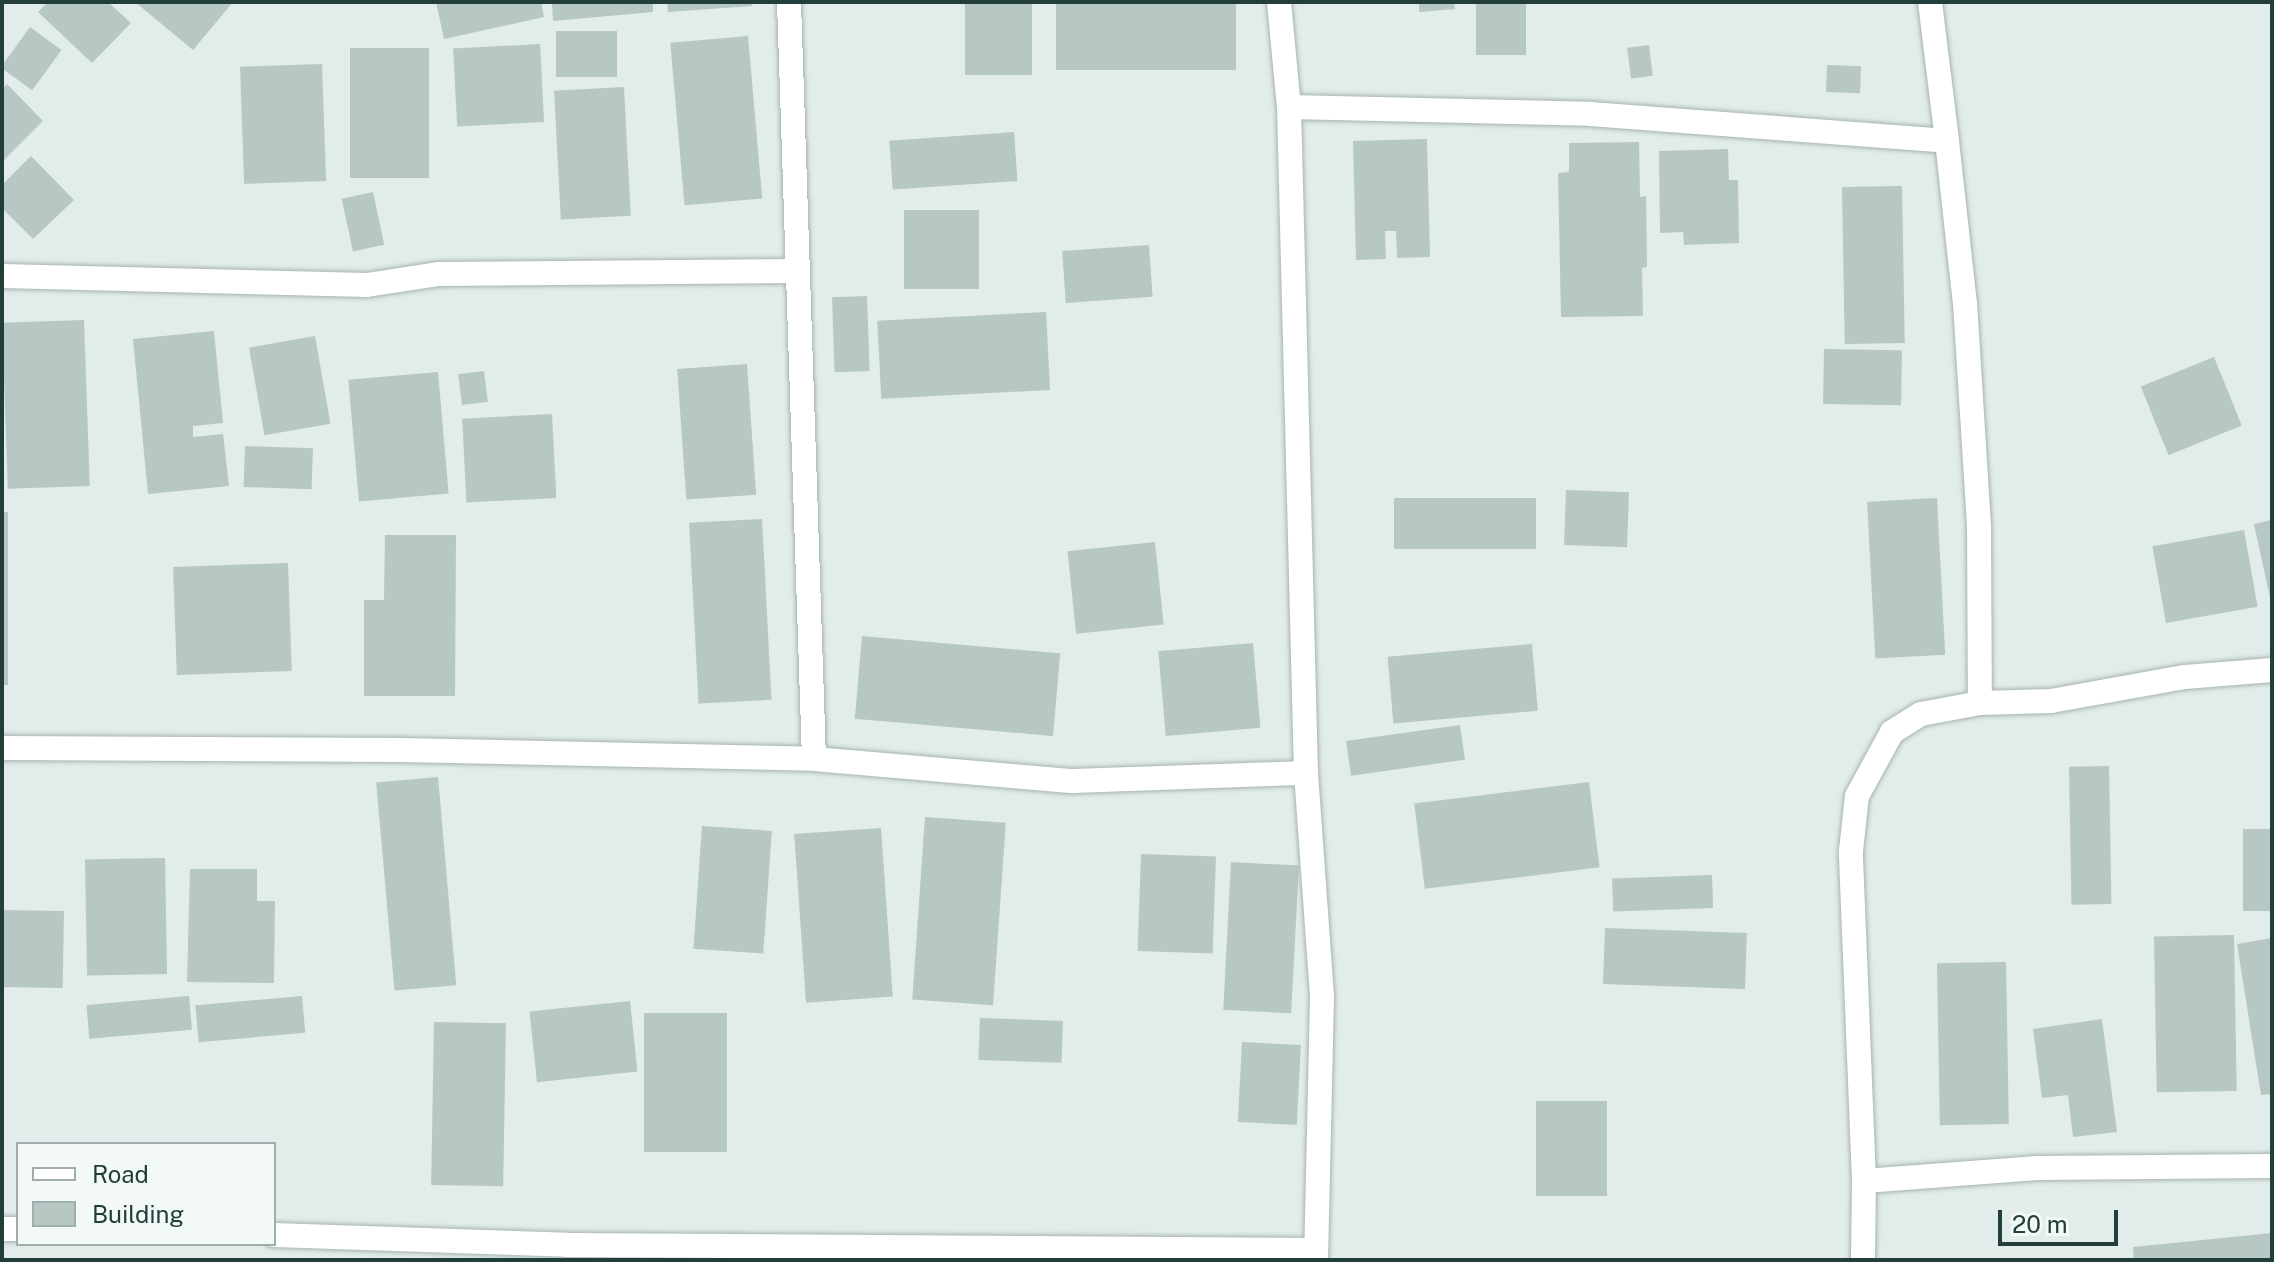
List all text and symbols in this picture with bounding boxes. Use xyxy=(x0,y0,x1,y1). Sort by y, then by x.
legend xyxy=(16,1142,276,1246)
text: Road xyxy=(92,1160,149,1188)
scale bar xyxy=(2002,1194,2122,1244)
text: Building xyxy=(92,1200,184,1228)
text: 20 m xyxy=(2012,1210,2068,1238)

